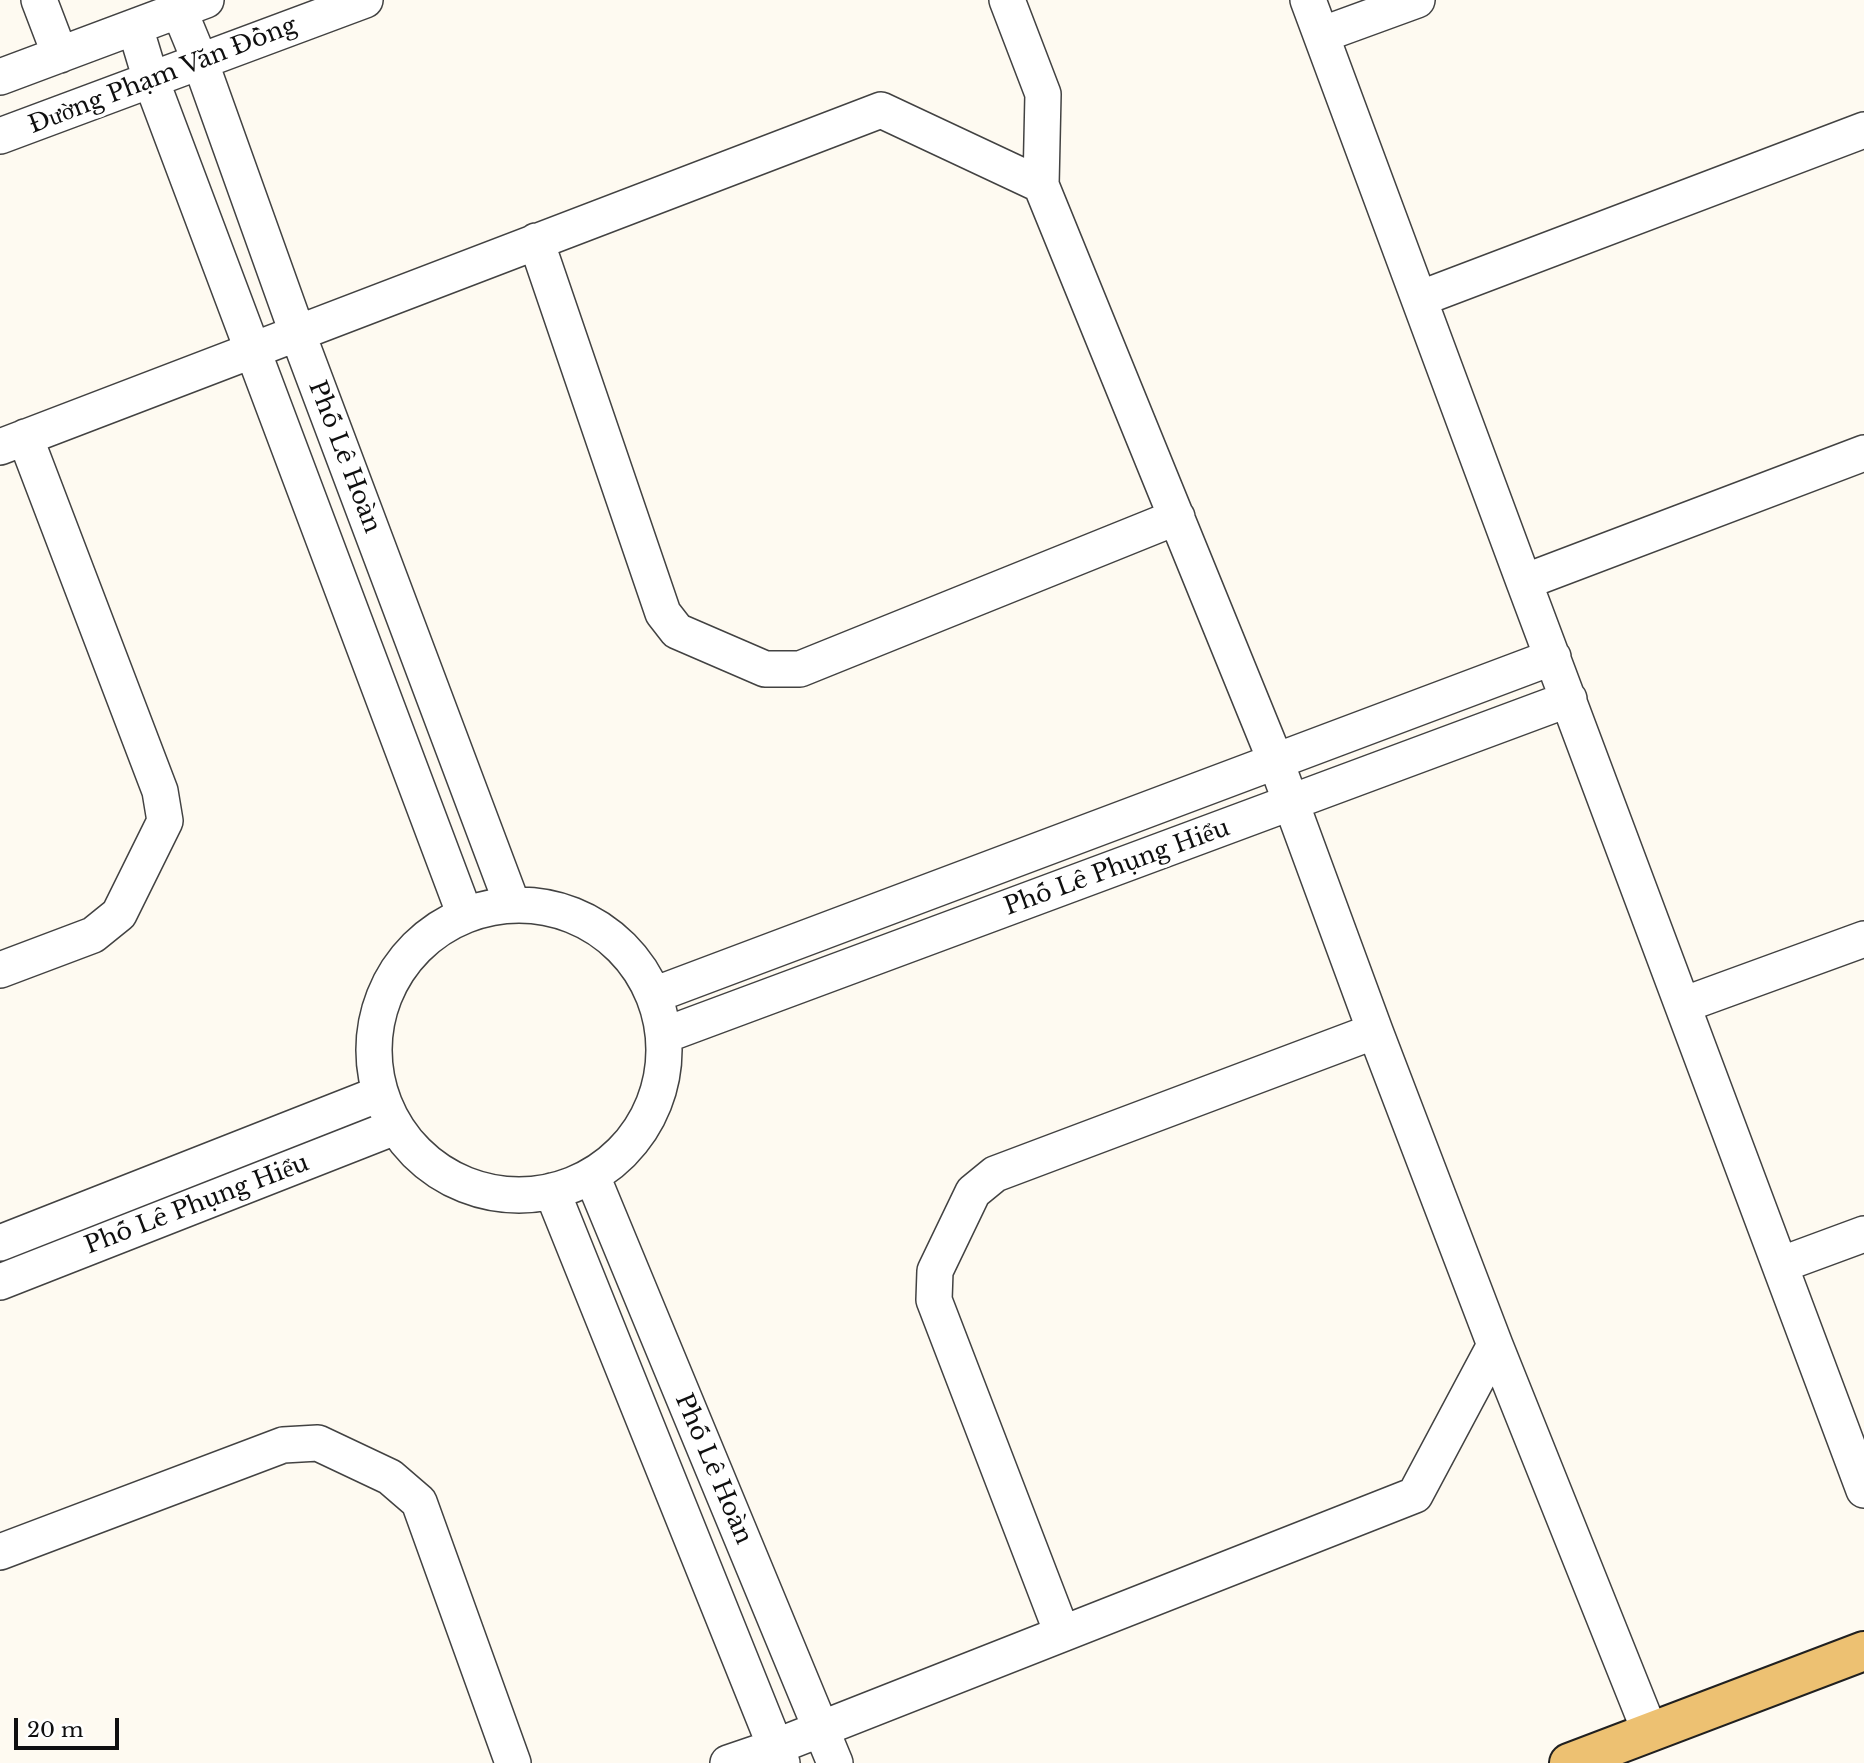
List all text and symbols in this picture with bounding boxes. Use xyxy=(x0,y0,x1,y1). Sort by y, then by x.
street label: Đường Phạm Văn Đồng xyxy=(25,12,301,140)
street label: Phố Lê Hoàn xyxy=(302,377,386,537)
street label: Phố Lê Phụng Hiểu xyxy=(1000,814,1234,922)
street label: Phố Lê Phụng Hiểu xyxy=(81,1149,313,1261)
street label: Phố Lê Hoàn xyxy=(668,1389,758,1549)
scale bar xyxy=(18,1704,122,1748)
text: 20 m xyxy=(27,1717,84,1743)

